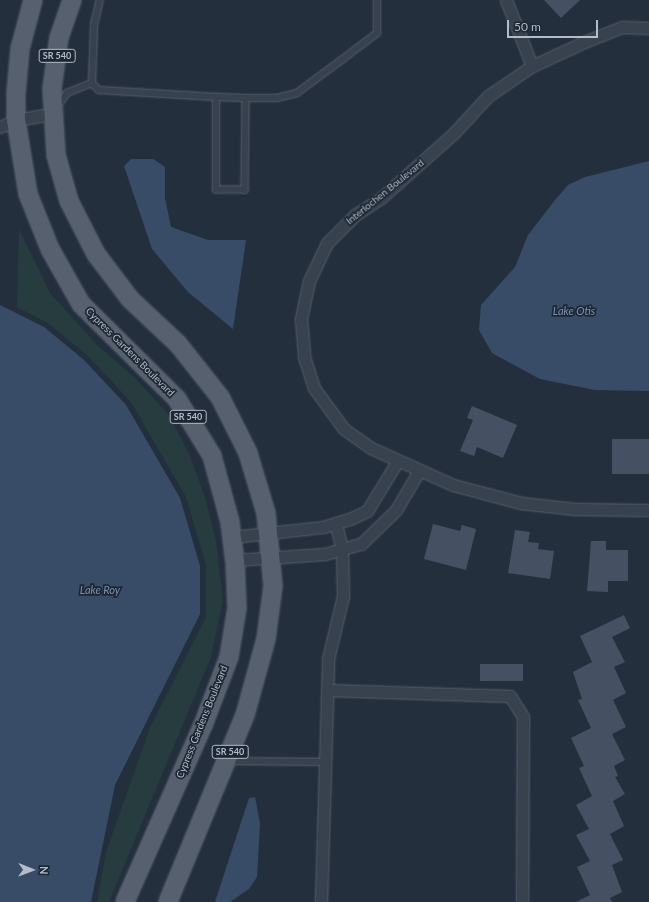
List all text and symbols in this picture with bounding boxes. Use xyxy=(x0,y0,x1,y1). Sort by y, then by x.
scale bar xyxy=(509,12,600,38)
text: 50 m xyxy=(514,19,541,34)
road number: SR 540 xyxy=(38,49,76,63)
street label: Interlochen Boulevard xyxy=(344,157,426,227)
water label: Lake Otis xyxy=(553,304,595,318)
street label: Cypress Gardens Boulevard xyxy=(83,305,177,399)
road number: SR 540 xyxy=(169,410,207,424)
water label: Lake Roy xyxy=(80,583,120,597)
street label: Cypress Gardens Boulevard xyxy=(174,664,230,780)
road number: SR 540 xyxy=(211,745,249,759)
north arrow xyxy=(12,850,52,890)
text: N xyxy=(38,866,51,875)

